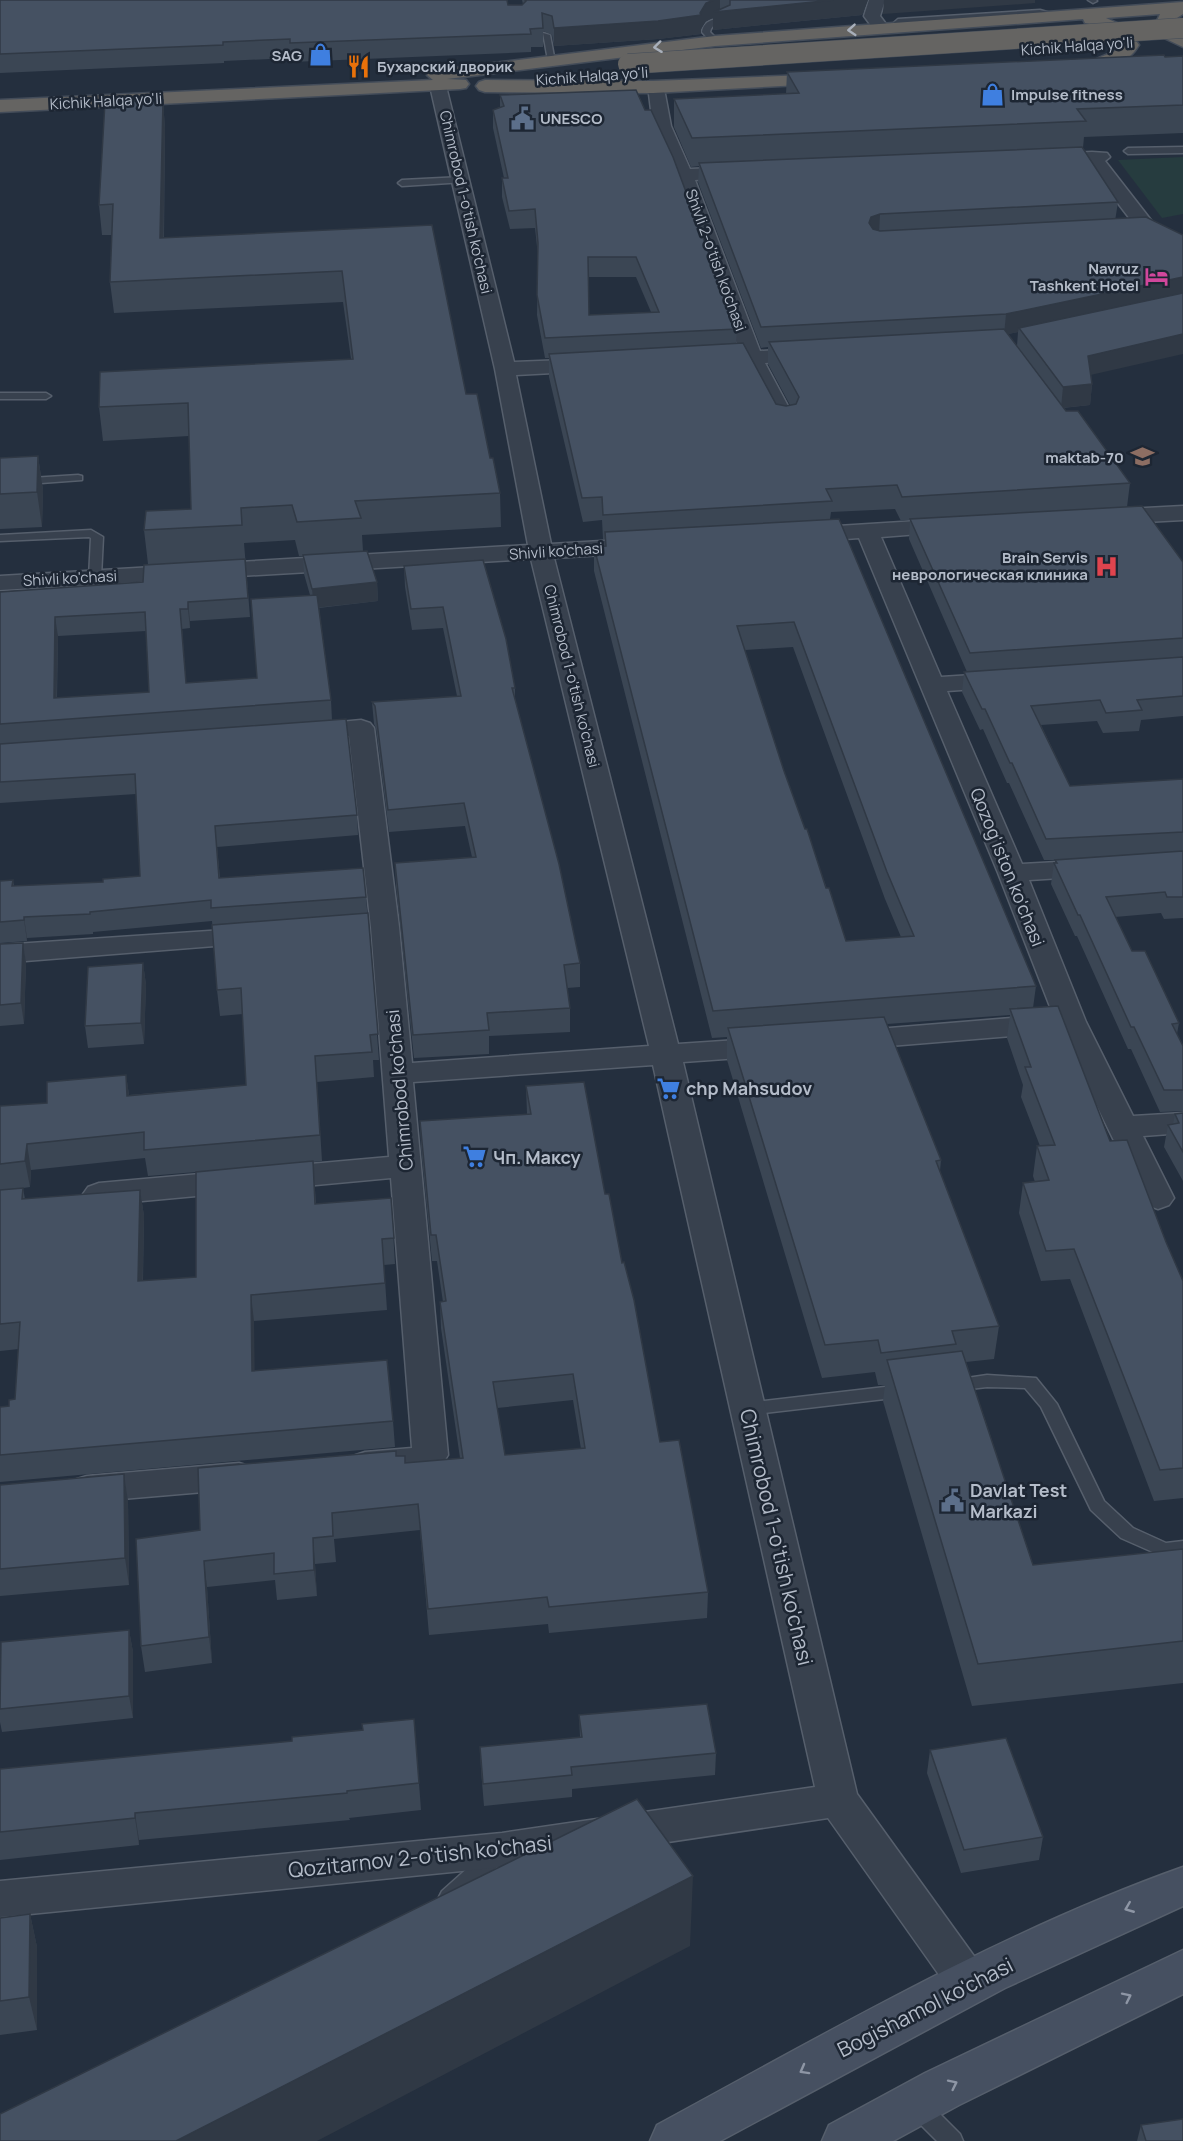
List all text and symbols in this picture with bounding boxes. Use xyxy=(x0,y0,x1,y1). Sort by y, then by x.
one-way arrow xyxy=(848,23,857,36)
street label: Kichik Halqa yo'li xyxy=(1020,32,1134,60)
one-way arrow xyxy=(654,40,663,53)
shop icon: SAG xyxy=(307,42,333,68)
place label: SAG xyxy=(271,45,302,66)
restaurant icon: Бухарский дворик xyxy=(346,53,372,79)
place label: Бухарский дворик xyxy=(377,56,513,77)
street label: Kichik Halqa yo'li xyxy=(535,62,649,90)
shop icon: Impulse fitness xyxy=(980,81,1006,107)
place label: Impulse fitness xyxy=(1011,84,1123,105)
street label: Kichik Halqa yo'li xyxy=(49,88,163,114)
public building icon: UNESCO xyxy=(509,105,535,131)
street label: Chimrobod 1-o'tish ko'chasi xyxy=(435,108,497,296)
place label: UNESCO xyxy=(540,108,602,129)
street label: Shivli 2-o'tish ko'chasi xyxy=(681,186,751,334)
place label: Navruz Tashkent Hotel xyxy=(1030,258,1139,296)
hotel icon: Navruz Tashkent Hotel xyxy=(1144,264,1170,290)
school or university icon: maktab-70 xyxy=(1129,444,1155,470)
place label: maktab-70 xyxy=(1045,447,1124,468)
street label: Shivli ko'chasi xyxy=(508,537,604,565)
place label: Brain Servis неврологическая клиника xyxy=(892,547,1088,585)
hospital icon: Brain Servis неврологическая клиника xyxy=(1093,553,1119,579)
street label: Shivli ko'chasi xyxy=(22,565,118,591)
street label: Chimrobod 1-o'tish ko'chasi xyxy=(539,582,605,770)
street label: Qozog'iston ko'chasi xyxy=(965,784,1051,950)
street label: Chimrobod ko'chasi xyxy=(380,1009,418,1171)
supermarket icon: chp Mahsudov xyxy=(655,1075,681,1101)
place label: chp Mahsudov xyxy=(686,1076,812,1100)
supermarket icon: Чп. Максу xyxy=(462,1144,488,1170)
place label: Чп. Максу xyxy=(493,1145,581,1169)
street label: Chimrobod 1-o'tish ko'chasi xyxy=(734,1406,820,1668)
place label: Davlat Test Markazi xyxy=(970,1478,1067,1523)
public building icon: Davlat Test Markazi xyxy=(939,1487,965,1513)
street label: Qozitarnov 2-o'tish ko'chasi xyxy=(287,1828,553,1884)
one-way arrow xyxy=(1124,1901,1135,1913)
street label: Bogishamol ko'chasi xyxy=(832,1951,1018,2063)
one-way arrow xyxy=(1121,1992,1132,2004)
one-way arrow xyxy=(800,2063,810,2074)
one-way arrow xyxy=(946,2079,957,2091)

